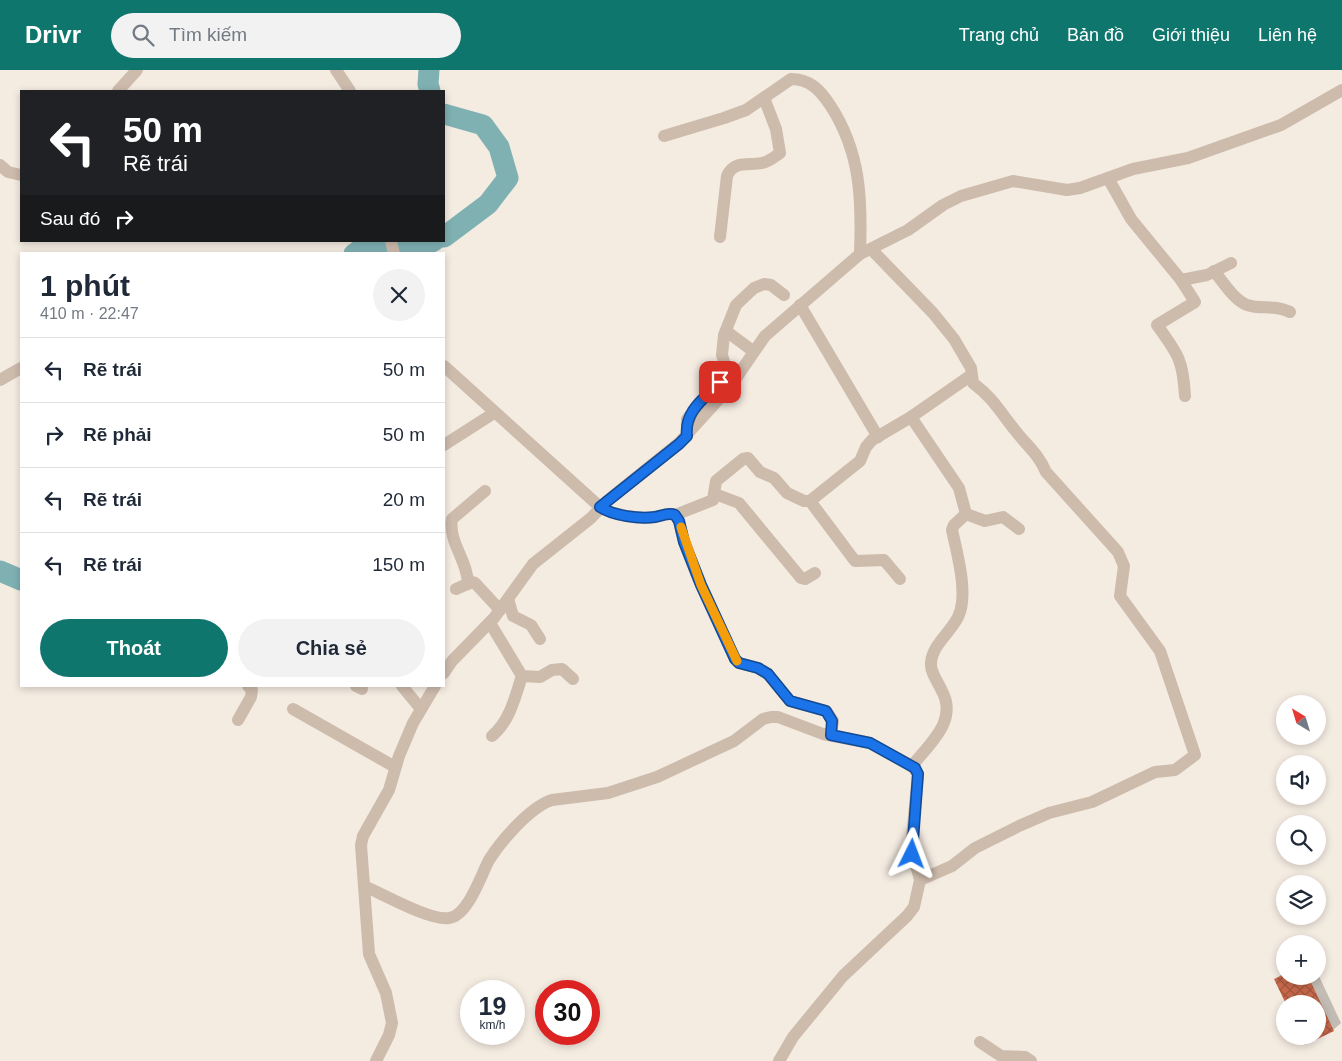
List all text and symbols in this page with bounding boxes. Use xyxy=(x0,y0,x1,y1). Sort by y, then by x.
search box xyxy=(111,13,461,58)
text: Drivr xyxy=(25,21,81,48)
icon: search xyxy=(129,21,157,49)
text: Tìm kiếm xyxy=(169,24,247,45)
text: Trang chủ xyxy=(959,25,1039,45)
text: Bản đồ xyxy=(1067,25,1124,45)
text: Giới thiệu xyxy=(1152,25,1230,45)
text: Liên hệ xyxy=(1258,25,1317,45)
icon: left xyxy=(40,110,105,175)
text: 50 m xyxy=(123,110,203,149)
text: Rẽ trái xyxy=(123,151,188,176)
icon: right xyxy=(110,205,138,233)
text: Sau đó xyxy=(40,208,100,229)
text: 1 phút xyxy=(40,269,130,302)
button: close xyxy=(373,269,425,321)
text: 410 m · 22:47 xyxy=(40,305,139,322)
icon: left xyxy=(40,356,68,384)
text: Rẽ trái xyxy=(83,359,142,380)
text: 50 m xyxy=(383,359,425,380)
pin xyxy=(699,361,741,403)
icon: arrive xyxy=(706,368,734,396)
icon: right xyxy=(40,421,68,449)
text: Rẽ phải xyxy=(83,424,152,445)
text: 50 m xyxy=(383,424,425,445)
icon: left xyxy=(40,486,68,514)
text: Rẽ trái xyxy=(83,489,142,510)
text: 20 m xyxy=(383,489,425,510)
icon: left xyxy=(40,551,68,579)
text: Rẽ trái xyxy=(83,554,142,575)
text: 150 m xyxy=(372,554,425,575)
button: Thoát xyxy=(40,619,228,677)
button: Chia sẻ xyxy=(238,619,425,677)
north arrow xyxy=(1276,695,1326,745)
map controls xyxy=(1276,695,1326,1045)
button: sound xyxy=(1276,755,1326,805)
button: search xyxy=(1276,815,1326,865)
position arrow xyxy=(885,827,937,879)
button: layers xyxy=(1276,875,1326,925)
button: + xyxy=(1276,935,1326,985)
speed limit sign: 30 xyxy=(535,980,600,1045)
text: 19 xyxy=(479,992,506,1020)
button: − xyxy=(1276,995,1326,1045)
text: km/h xyxy=(479,1018,506,1032)

